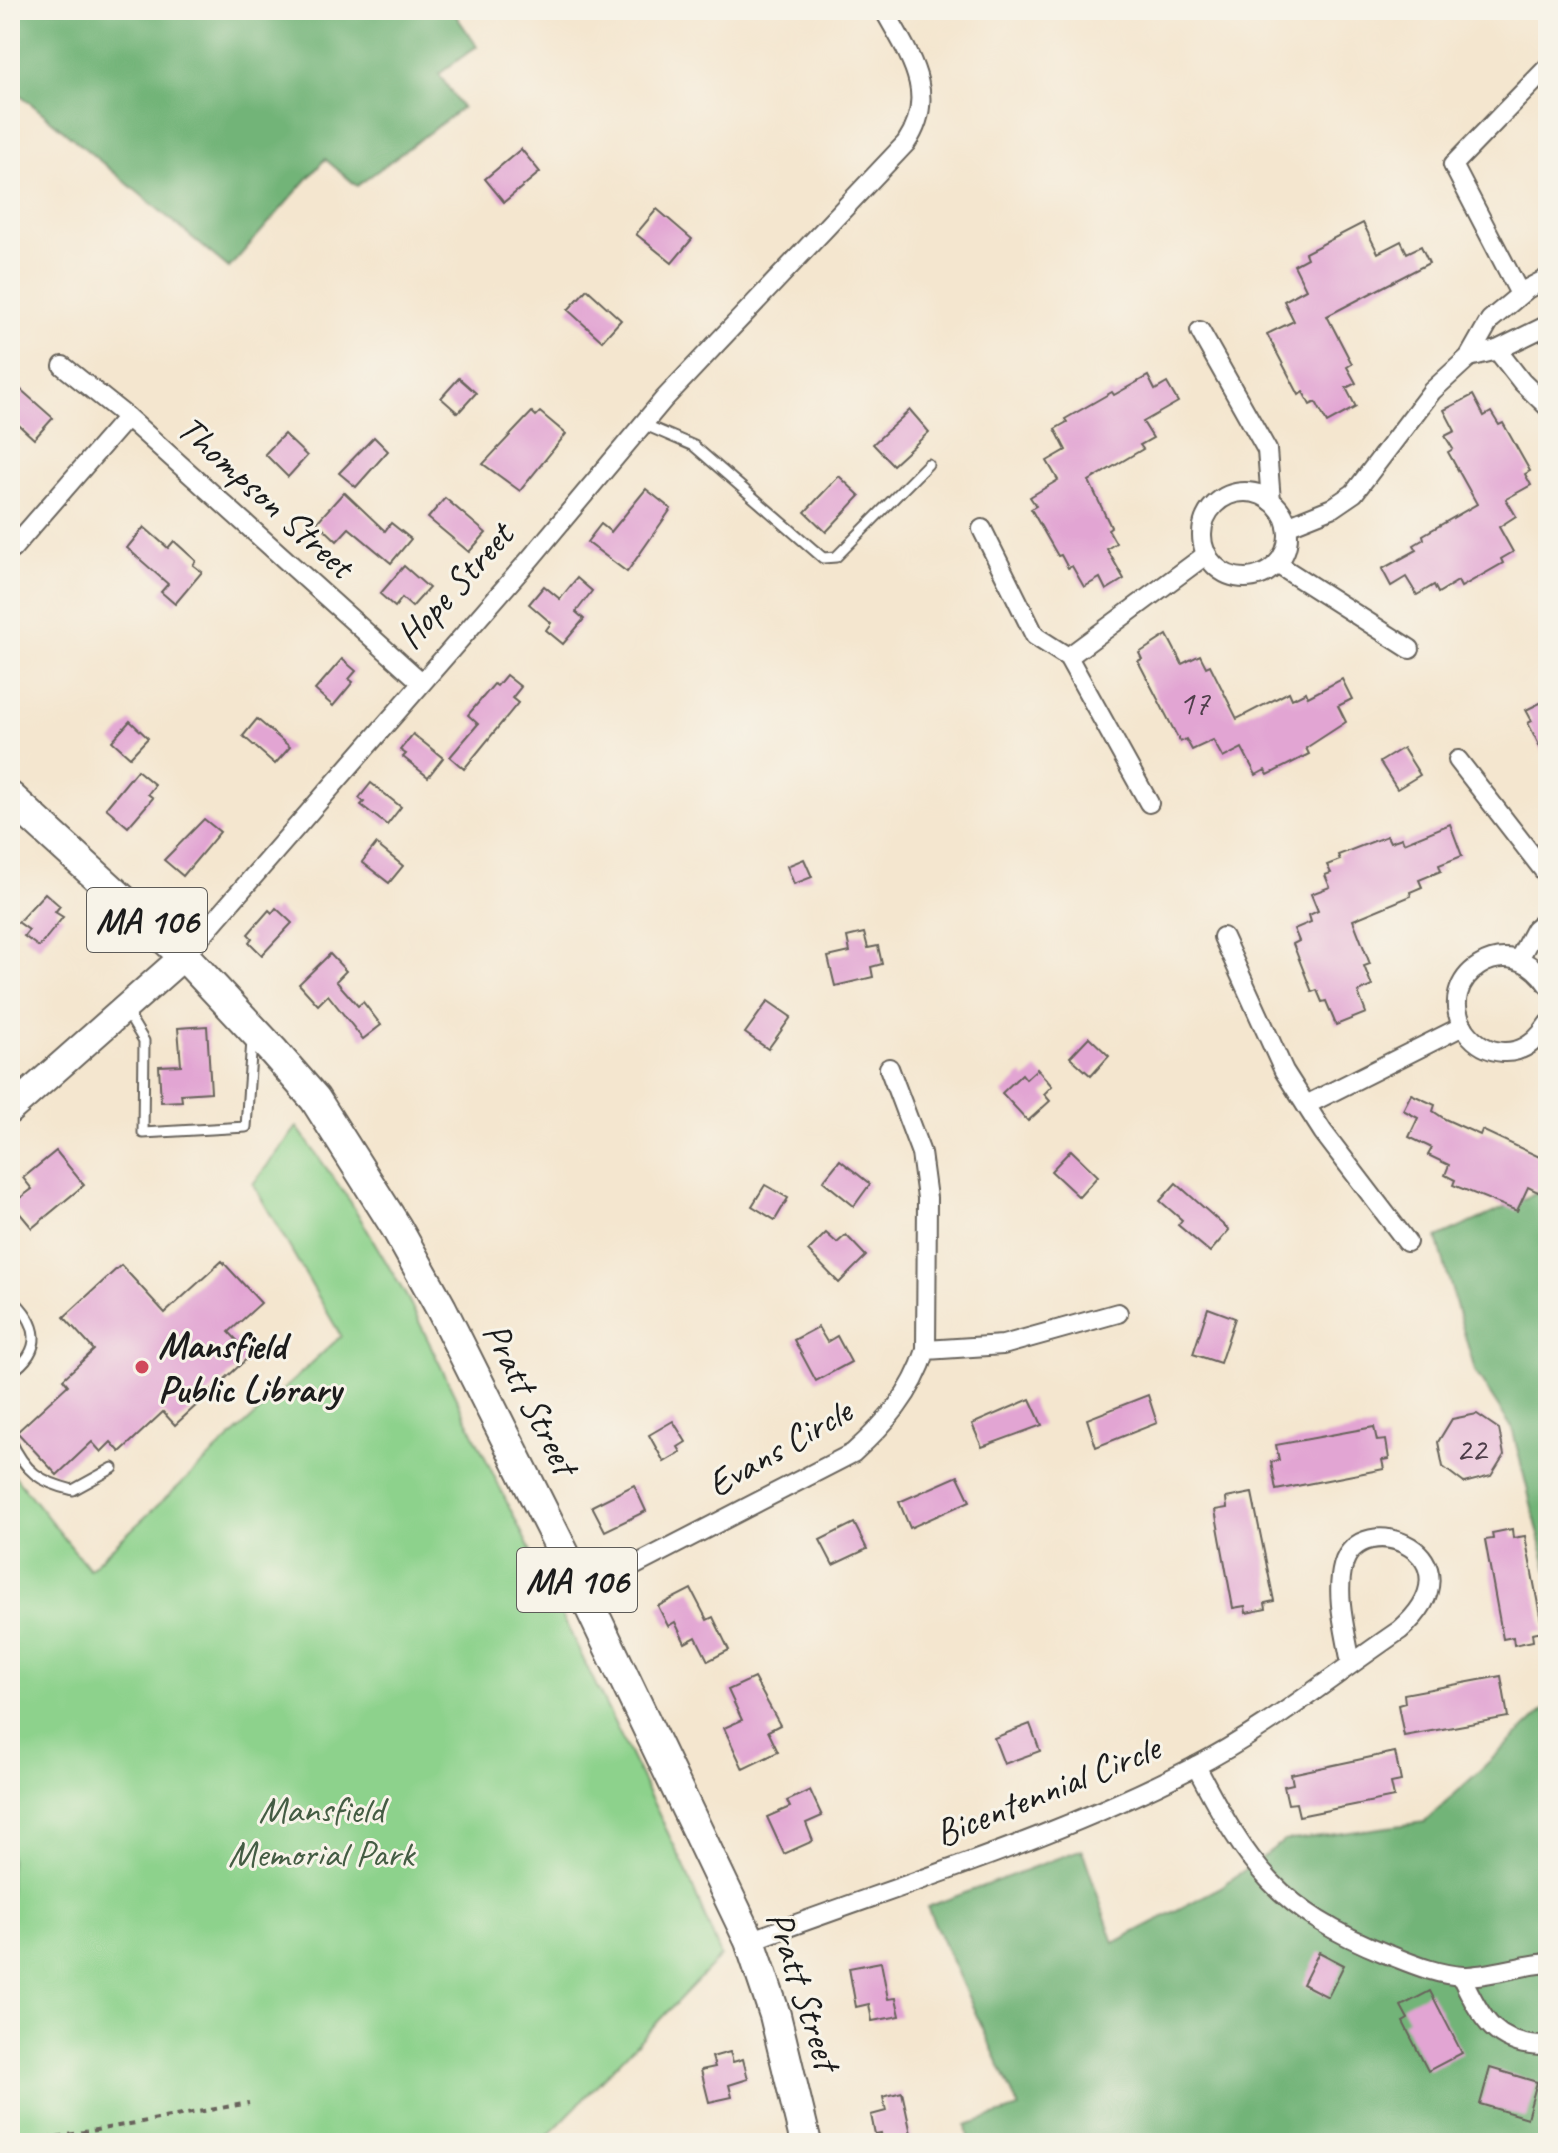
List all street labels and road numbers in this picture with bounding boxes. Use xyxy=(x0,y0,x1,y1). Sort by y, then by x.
street label: Thompson Street xyxy=(168,405,366,590)
street label: Hope Street xyxy=(386,510,525,658)
road number: MA 106 xyxy=(87,888,207,952)
street label: Pratt Street xyxy=(472,1314,591,1487)
street label: Evans Circle xyxy=(699,1386,862,1507)
road number: MA 106 xyxy=(517,1548,637,1612)
street label: Bicentennial Circle xyxy=(928,1723,1169,1857)
street label: Pratt Street xyxy=(756,1905,853,2081)

